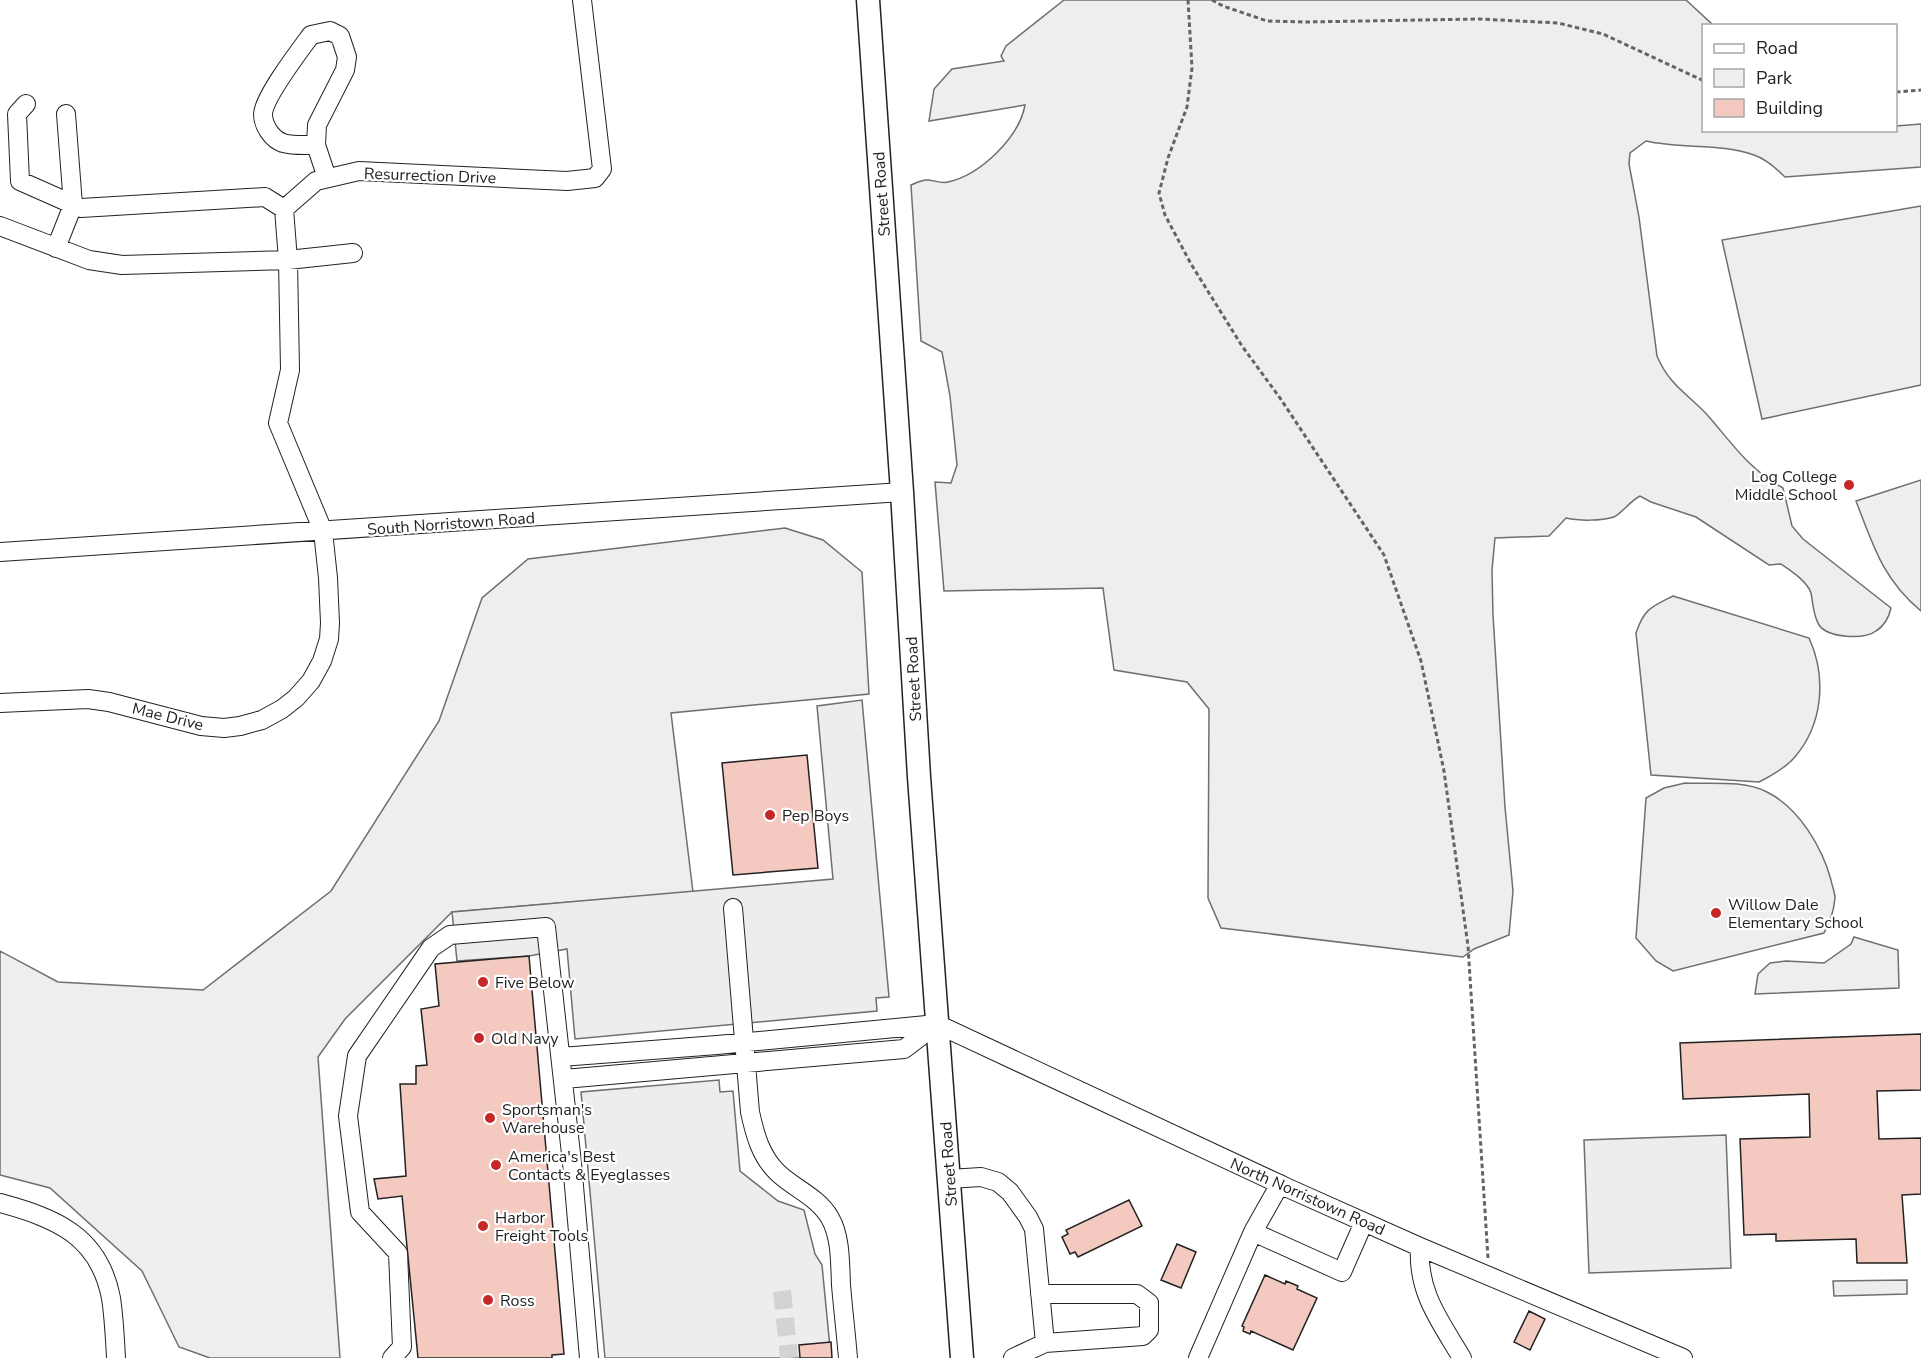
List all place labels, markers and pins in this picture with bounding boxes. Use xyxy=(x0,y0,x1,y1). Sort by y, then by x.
place label: Log College Middle School xyxy=(1735,466,1837,506)
marker: Log College Middle School xyxy=(1842,478,1856,492)
place label: Pep Boys xyxy=(782,805,849,827)
marker: Pep Boys xyxy=(763,808,777,822)
place label: Willow Dale Elementary School xyxy=(1728,894,1864,934)
marker: Willow Dale Elementary School xyxy=(1709,906,1723,920)
place label: Five Below xyxy=(495,972,575,994)
marker: Five Below xyxy=(476,975,490,989)
place label: Old Navy xyxy=(491,1028,559,1050)
marker: Old Navy xyxy=(472,1031,486,1045)
place label: Sportsman's Warehouse xyxy=(502,1099,592,1139)
marker: Sportsman's Warehouse xyxy=(483,1111,497,1125)
place label: America's Best Contacts & Eyeglasses xyxy=(508,1146,670,1186)
marker: America's Best Contacts & Eyeglasses xyxy=(489,1158,503,1172)
place label: Harbor Freight Tools xyxy=(495,1207,588,1247)
marker: Harbor Freight Tools xyxy=(476,1219,490,1233)
place label: Ross xyxy=(500,1290,535,1312)
marker: Ross xyxy=(481,1293,495,1307)

